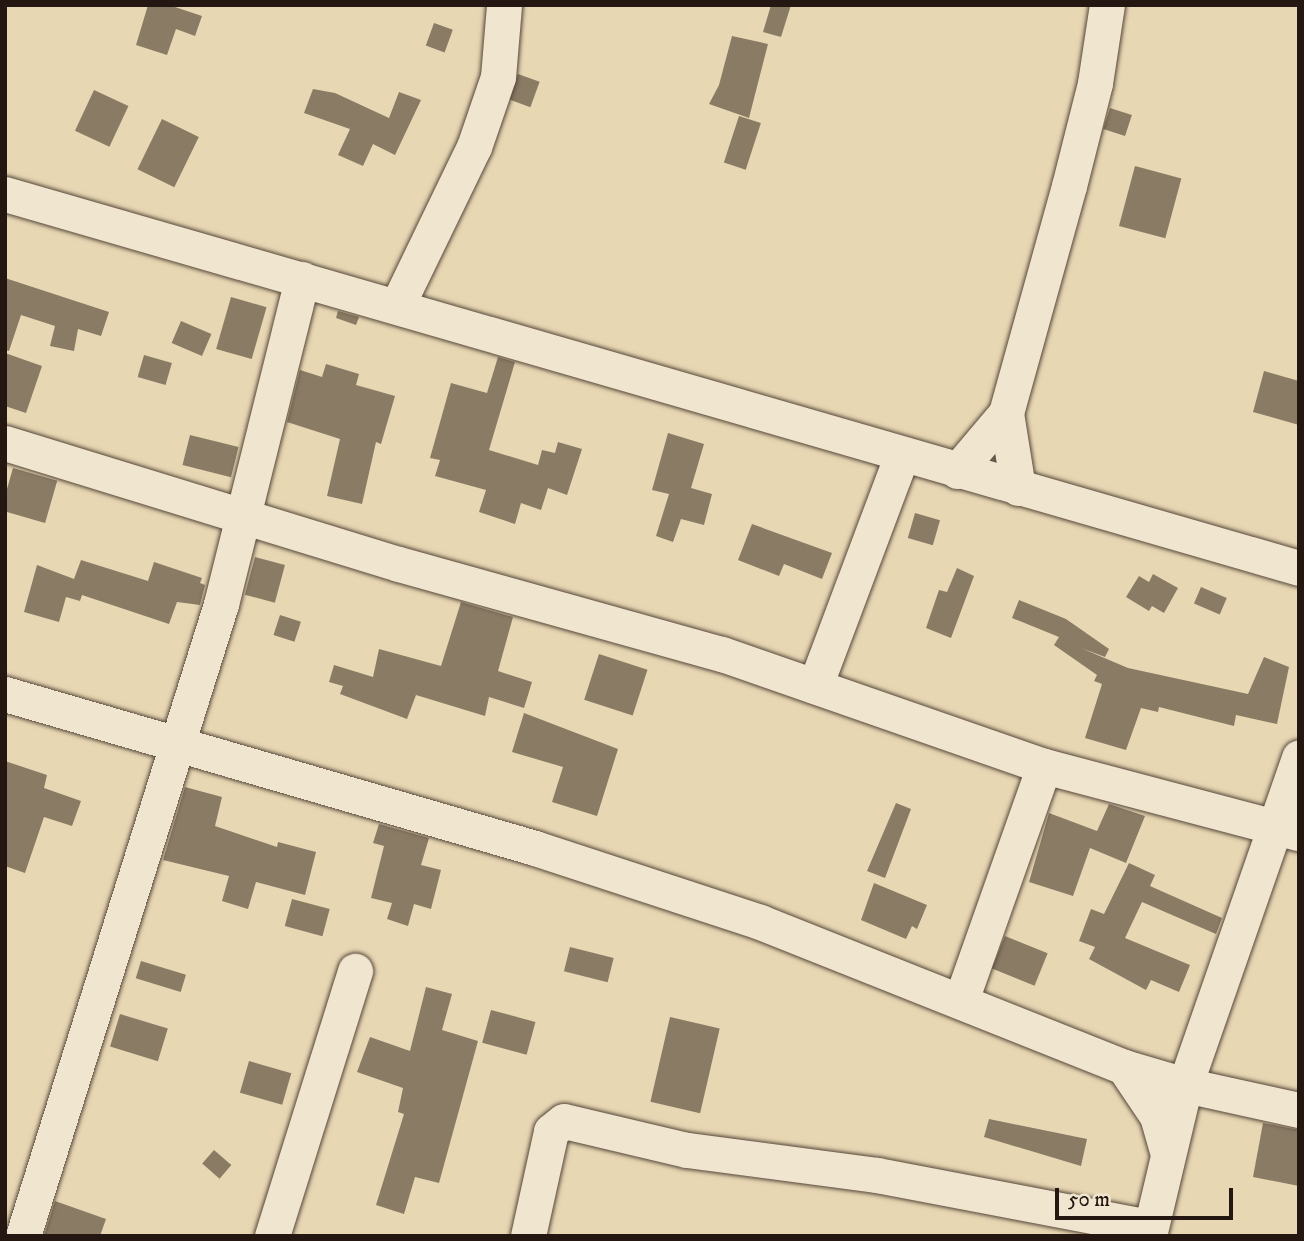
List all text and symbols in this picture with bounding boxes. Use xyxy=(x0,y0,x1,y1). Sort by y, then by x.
scale bar xyxy=(1059,1174,1238,1218)
text: 50 m xyxy=(1068,1187,1110,1213)

